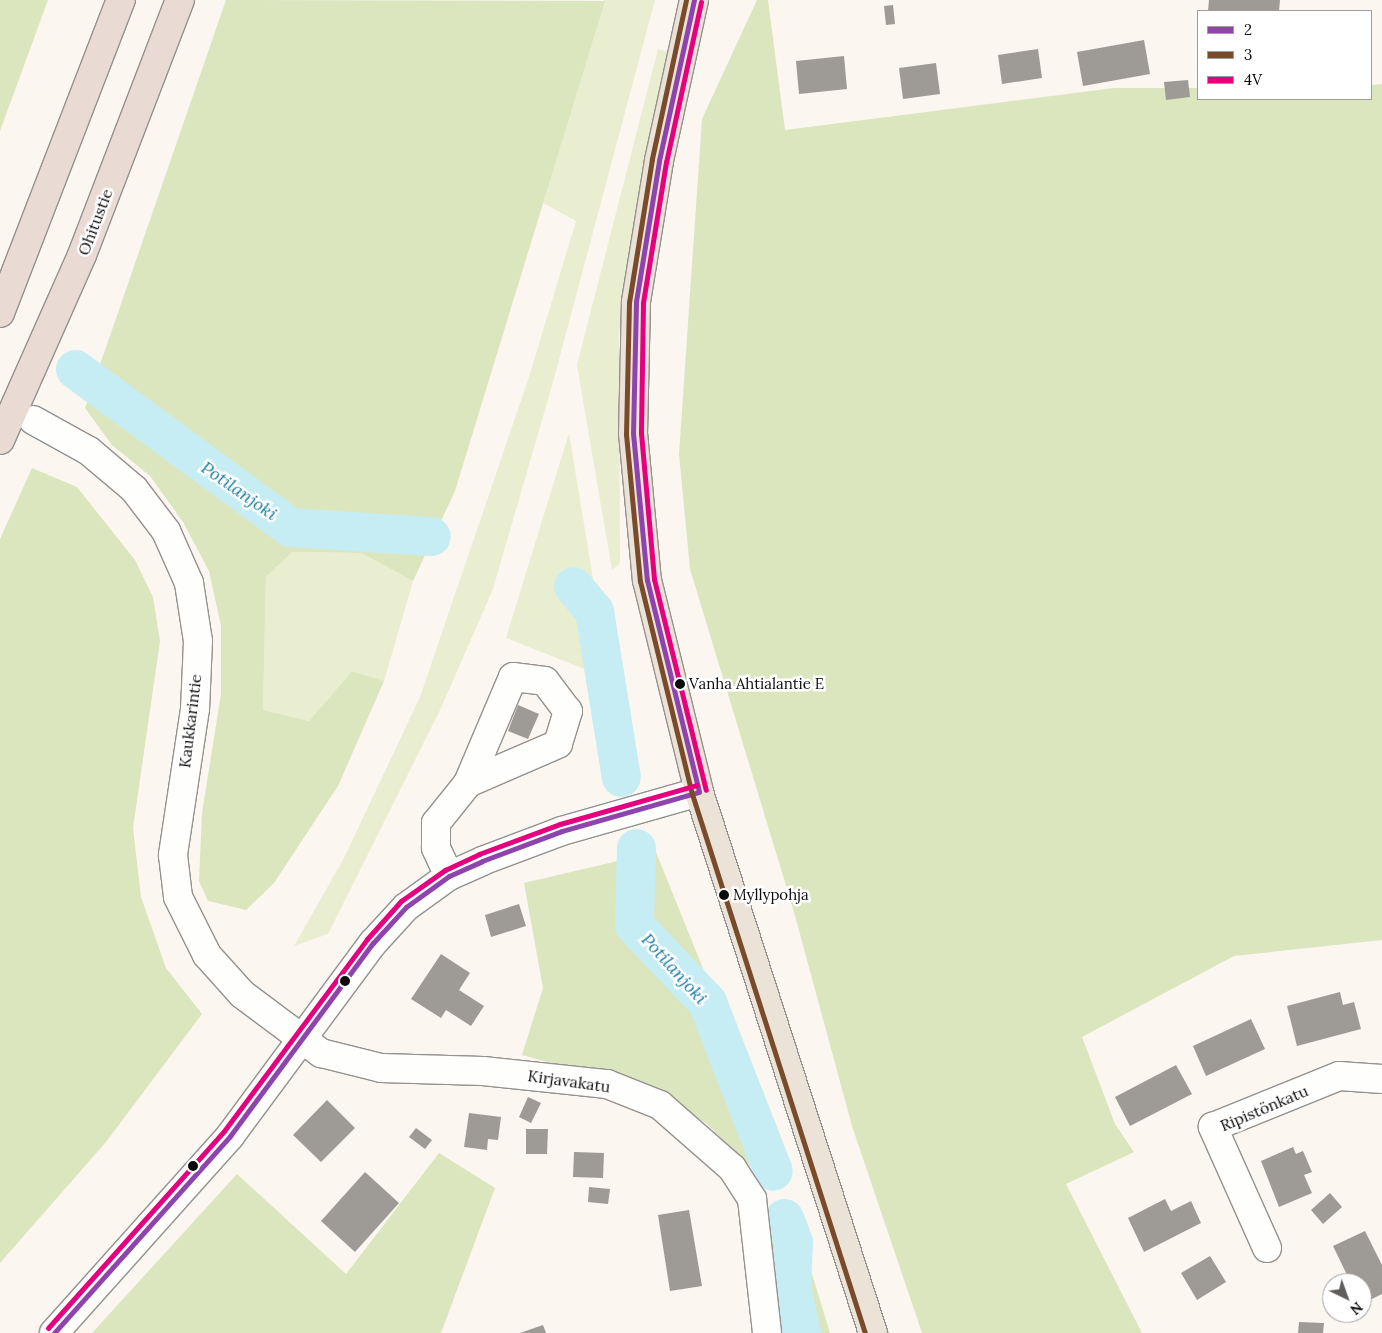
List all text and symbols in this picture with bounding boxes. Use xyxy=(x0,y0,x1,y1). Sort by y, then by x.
legend xyxy=(1197,10,1372,100)
text: 2 xyxy=(1244,20,1252,39)
text: 3 xyxy=(1244,45,1252,64)
text: 4V xyxy=(1244,70,1262,89)
street label: Ohitustie xyxy=(74,186,116,258)
water label: Potilanjoki xyxy=(197,457,281,525)
street label: Kaukkarintie xyxy=(175,673,205,769)
place label: Vanha Ahtialantie E xyxy=(689,675,824,693)
marker: Vanha Ahtialantie E xyxy=(675,679,685,689)
place label: Myllypohja xyxy=(733,886,809,904)
marker: Myllypohja xyxy=(719,890,729,900)
water label: Potilanjoki xyxy=(637,929,711,1009)
unlabelled marker xyxy=(340,976,350,986)
street label: Kirjavakatu xyxy=(526,1066,612,1096)
street label: Ripistönkatu xyxy=(1217,1081,1311,1135)
unlabelled marker xyxy=(188,1161,198,1171)
north arrow xyxy=(1322,1273,1372,1323)
text: N xyxy=(1346,1298,1366,1319)

